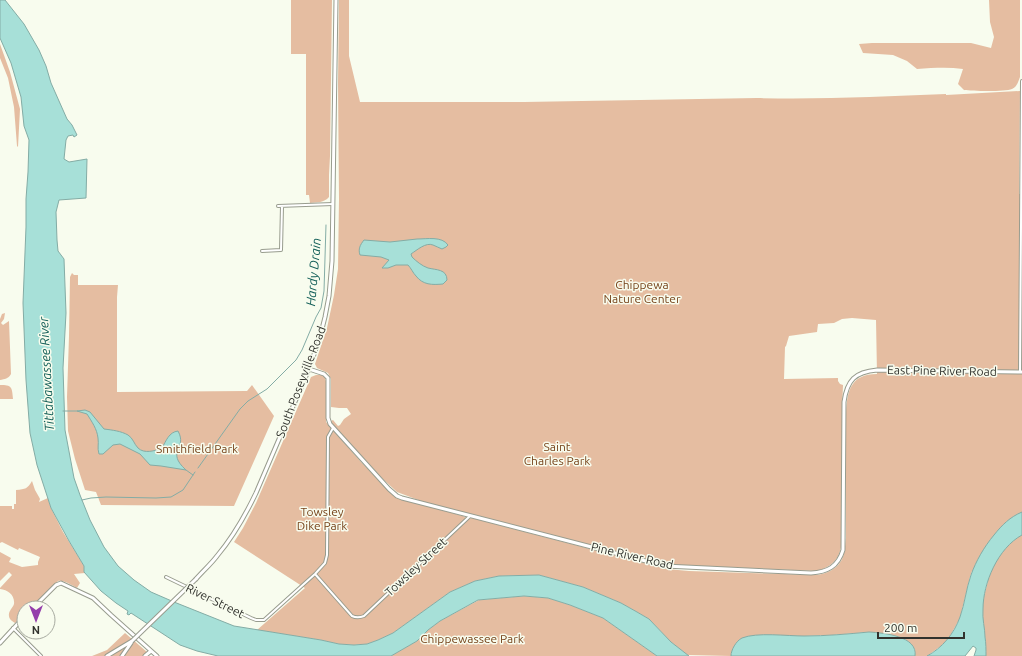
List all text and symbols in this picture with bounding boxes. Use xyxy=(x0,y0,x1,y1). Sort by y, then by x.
water label: Hardy Drain xyxy=(303,237,323,307)
park label: Chippewa Nature Center xyxy=(604,278,681,305)
water label: Tittabawassee River xyxy=(36,315,56,432)
street label: South Poseyville Road xyxy=(273,324,328,439)
street label: East Pine River Road xyxy=(887,363,997,378)
park label: Saint Charles Park xyxy=(524,440,590,467)
park label: Smithfield Park xyxy=(156,442,238,455)
park label: Towsley Dike Park xyxy=(297,505,347,532)
street label: Towsley Street xyxy=(382,535,449,598)
street label: Pine River Road xyxy=(590,540,675,571)
street label: River Street xyxy=(184,581,247,620)
north arrow xyxy=(16,600,56,640)
scale bar xyxy=(878,614,964,640)
text: 200 m xyxy=(884,621,917,634)
text: N xyxy=(32,624,40,636)
park label: Chippewassee Park xyxy=(420,632,524,645)

